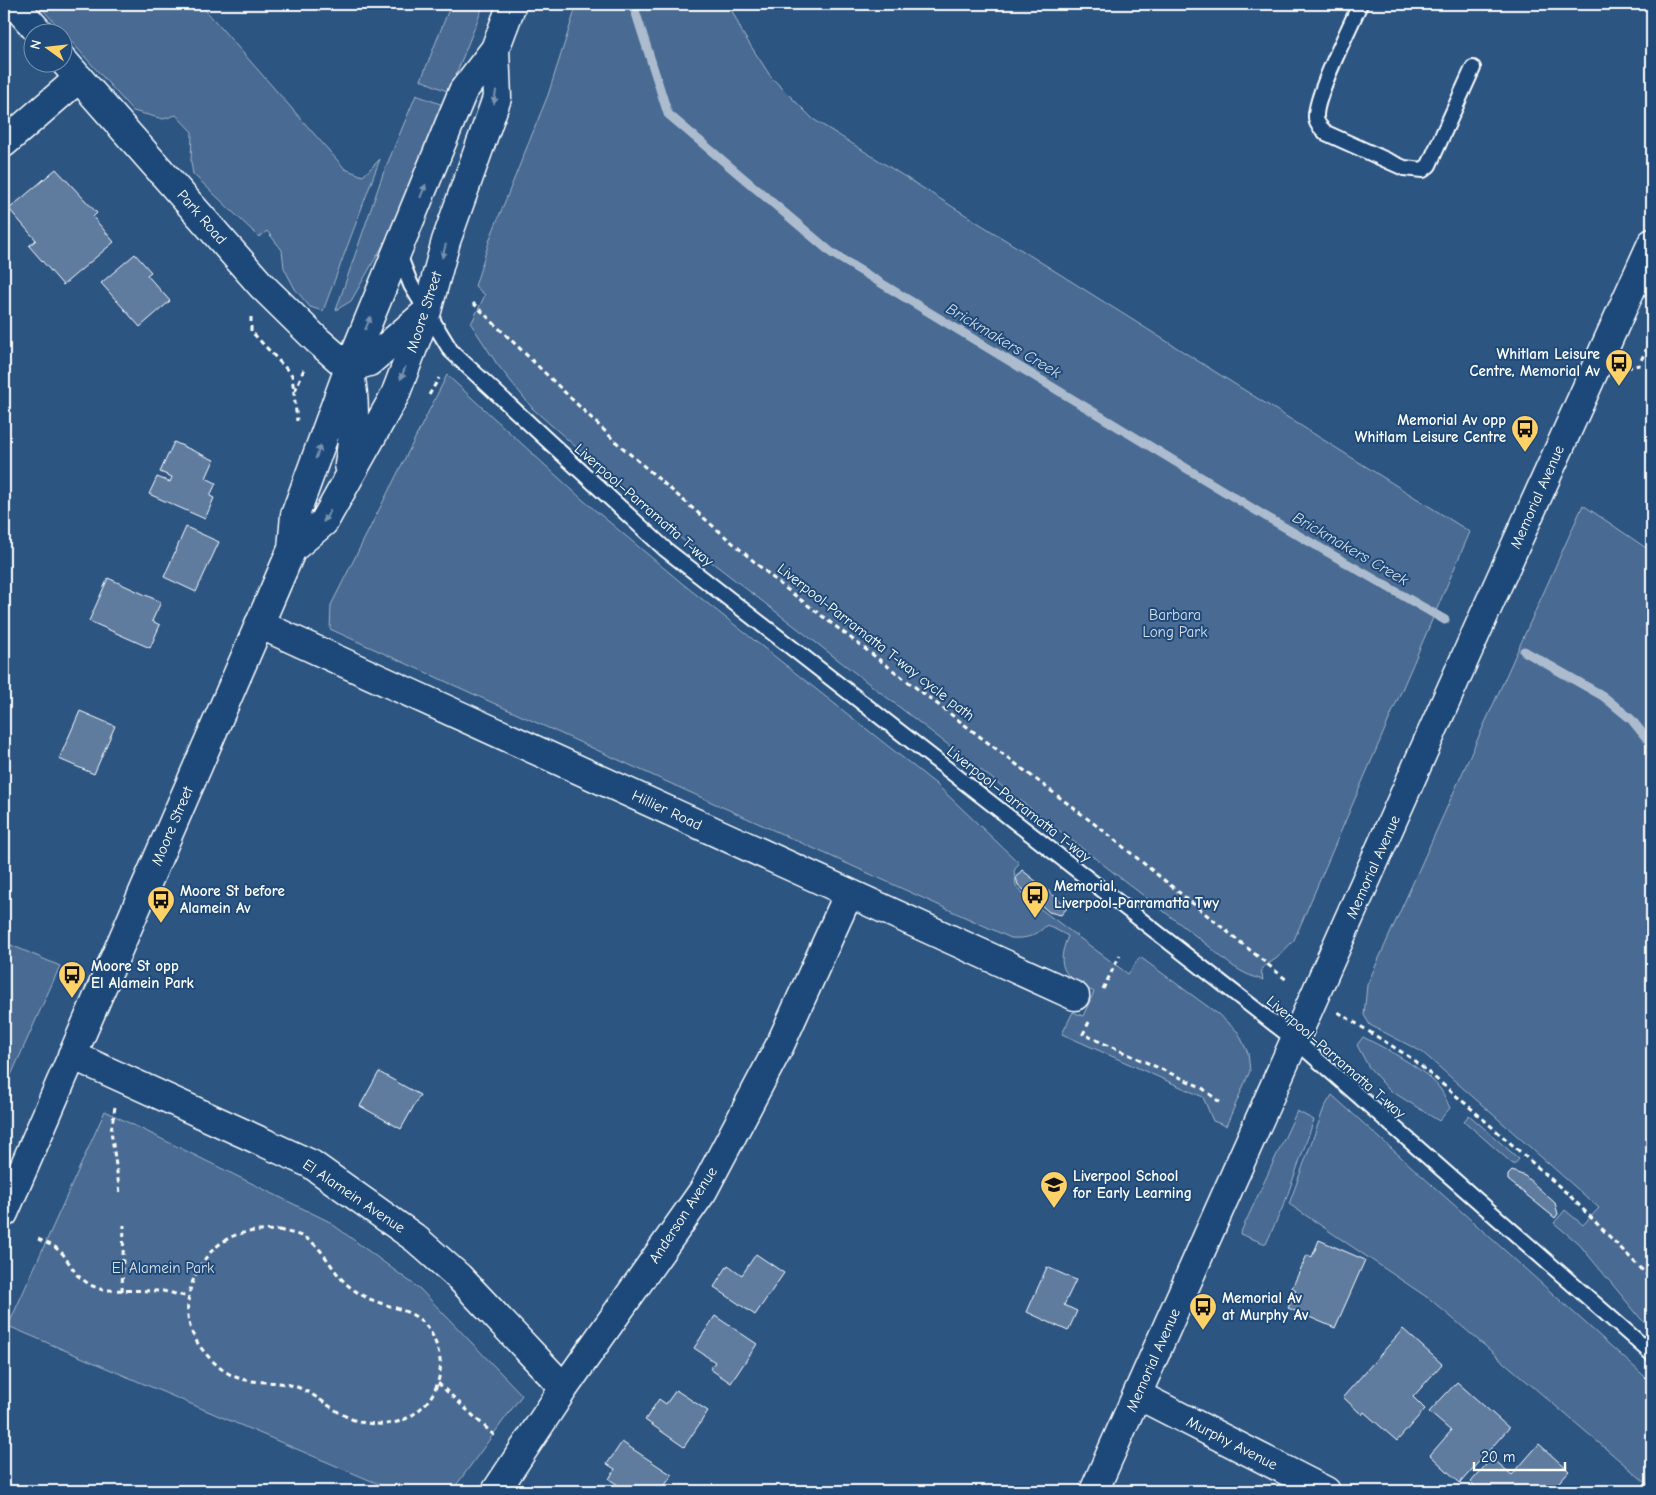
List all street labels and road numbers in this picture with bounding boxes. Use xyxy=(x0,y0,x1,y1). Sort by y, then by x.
street label: Park Road xyxy=(174,186,230,248)
street label: Moore Street xyxy=(402,269,446,355)
street label: Liverpool–Parramatta T-way xyxy=(571,440,717,570)
street label: Memorial Avenue xyxy=(1506,442,1568,552)
street label: Liverpool-Parramatta T-way cycle path xyxy=(774,559,978,725)
street label: Liverpool–Parramatta T-way xyxy=(943,742,1095,866)
street label: Moore Street xyxy=(147,783,197,868)
street label: Hillier Road xyxy=(629,786,705,834)
street label: Memorial Avenue xyxy=(1342,812,1404,922)
street label: Liverpool–Parramatta T-way xyxy=(1263,992,1409,1122)
street label: El Alamein Avenue xyxy=(299,1155,409,1237)
street label: Anderson Avenue xyxy=(645,1163,721,1267)
street label: Memorial Avenue xyxy=(1122,1305,1184,1415)
street label: Murphy Avenue xyxy=(1184,1412,1281,1474)

